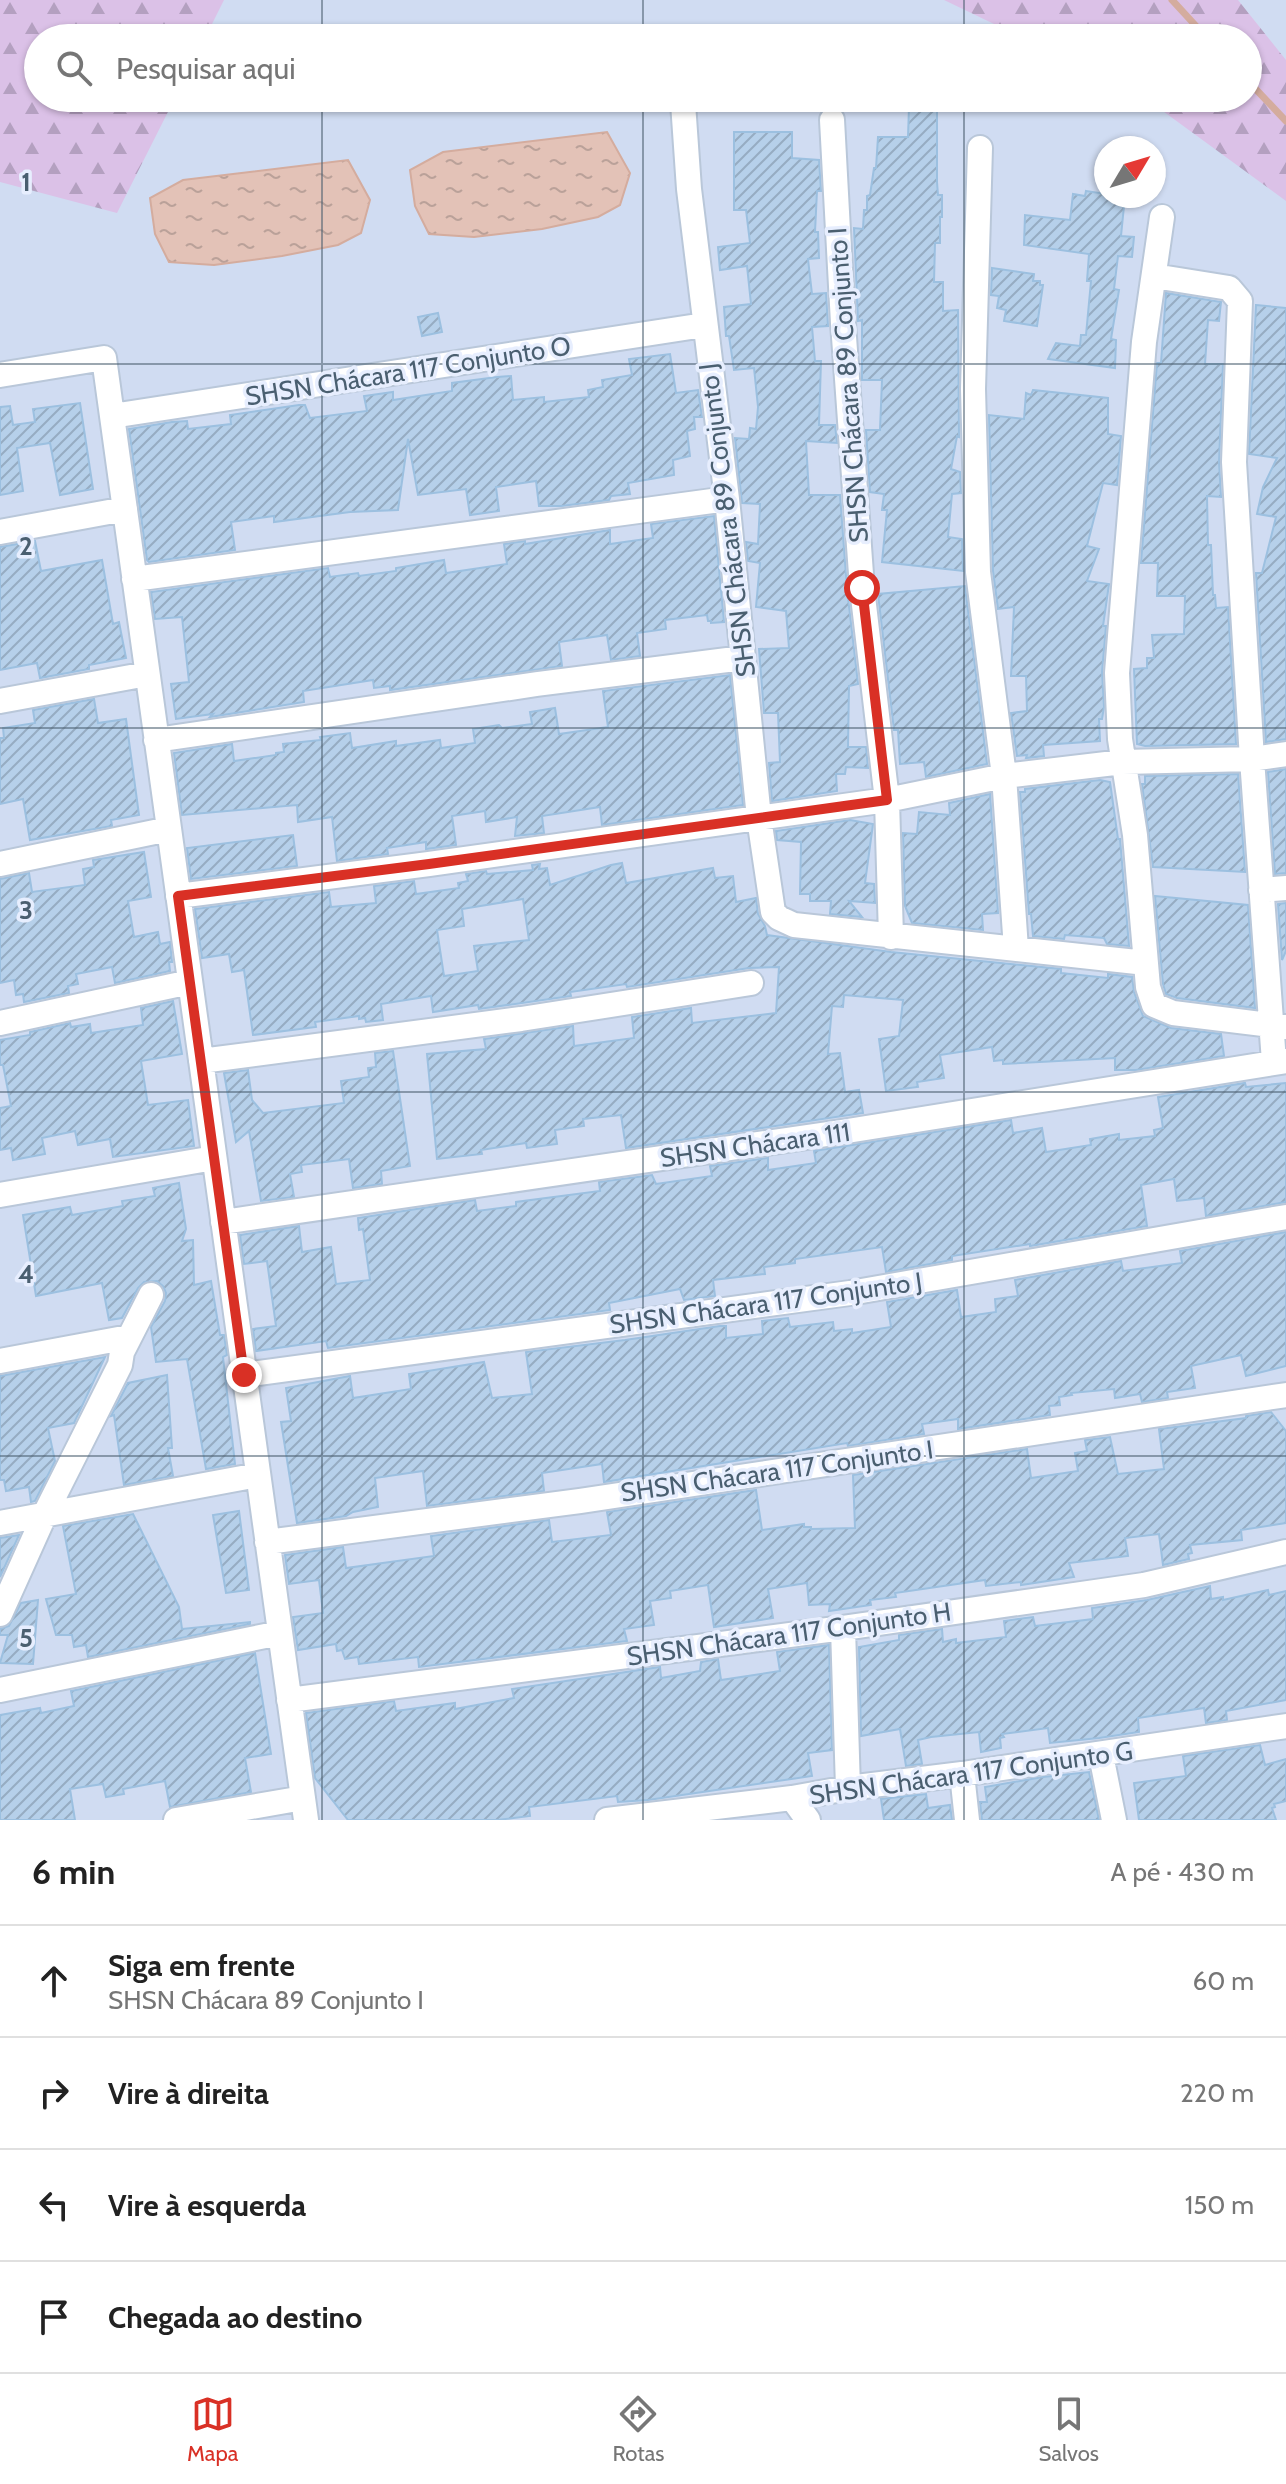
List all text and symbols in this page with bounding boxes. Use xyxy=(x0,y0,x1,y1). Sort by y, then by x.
search box xyxy=(24,24,1262,112)
icon: search xyxy=(52,46,96,90)
text: Pesquisar aqui xyxy=(116,50,296,87)
north arrow xyxy=(1094,136,1166,208)
text: 1 xyxy=(21,166,31,198)
street label: SHSN Chácara 89 Conjunto I xyxy=(821,226,875,544)
street label: SHSN Chácara 117 Conjunto O xyxy=(243,329,573,413)
street label: SHSN Chácara 89 Conjunto J xyxy=(692,361,762,679)
text: 2 xyxy=(19,530,33,562)
route start xyxy=(844,570,880,606)
text: 3 xyxy=(19,894,33,926)
street label: SHSN Chácara 111 xyxy=(658,1116,852,1174)
text: 4 xyxy=(18,1258,34,1290)
street label: SHSN Chácara 117 Conjunto J xyxy=(608,1265,924,1341)
route end xyxy=(226,1357,262,1393)
street label: SHSN Chácara 117 Conjunto I xyxy=(619,1433,935,1509)
street label: SHSN Chácara 117 Conjunto H xyxy=(625,1595,953,1673)
text: 5 xyxy=(19,1622,33,1654)
street label: SHSN Chácara 117 Conjunto G xyxy=(807,1734,1135,1812)
text: 6 min xyxy=(32,1851,115,1893)
text: A pé · 430 m xyxy=(1111,1856,1254,1888)
text: Siga em frente xyxy=(108,1947,295,1984)
icon: ahead xyxy=(32,1959,76,2003)
text: 60 m xyxy=(1192,1965,1254,1997)
text: SHSN Chácara 89 Conjunto I xyxy=(108,1984,424,2016)
icon: right xyxy=(32,2071,76,2115)
text: Vire à direita xyxy=(108,2075,269,2112)
text: 220 m xyxy=(1180,2077,1254,2109)
icon: left xyxy=(32,2183,76,2227)
text: Vire à esquerda xyxy=(108,2187,306,2224)
text: 150 m xyxy=(1185,2189,1254,2221)
icon: arrive xyxy=(32,2295,76,2339)
text: Chegada ao destino xyxy=(108,2299,362,2336)
tab: Mapa xyxy=(187,2392,238,2467)
tab: Rotas xyxy=(612,2392,664,2467)
tab: Salvos xyxy=(1039,2392,1099,2467)

